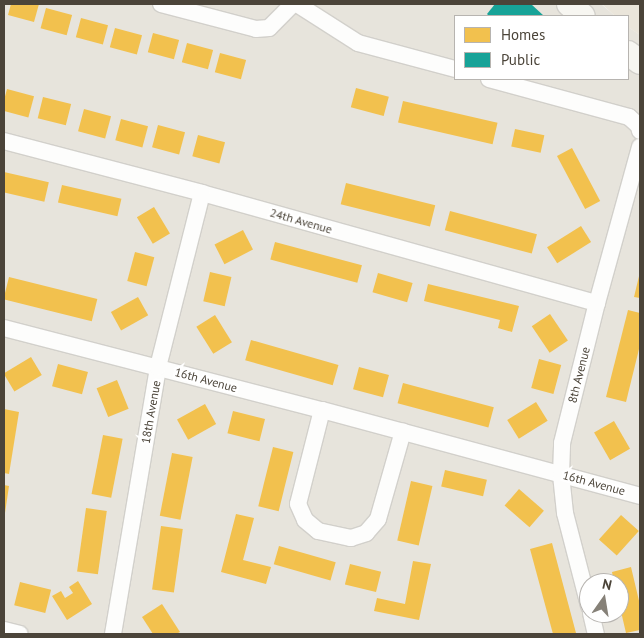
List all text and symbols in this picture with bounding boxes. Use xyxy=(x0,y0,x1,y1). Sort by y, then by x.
legend xyxy=(454,15,629,80)
text: Homes xyxy=(501,25,545,44)
text: Public xyxy=(501,50,540,69)
street label: 24th Avenue xyxy=(268,205,334,237)
street label: 8th Avenue xyxy=(565,345,593,405)
street label: 16th Avenue xyxy=(173,365,239,395)
street label: 18th Avenue xyxy=(138,379,164,445)
street label: 16th Avenue xyxy=(561,468,627,498)
north arrow xyxy=(579,573,629,623)
text: N xyxy=(601,575,614,594)

